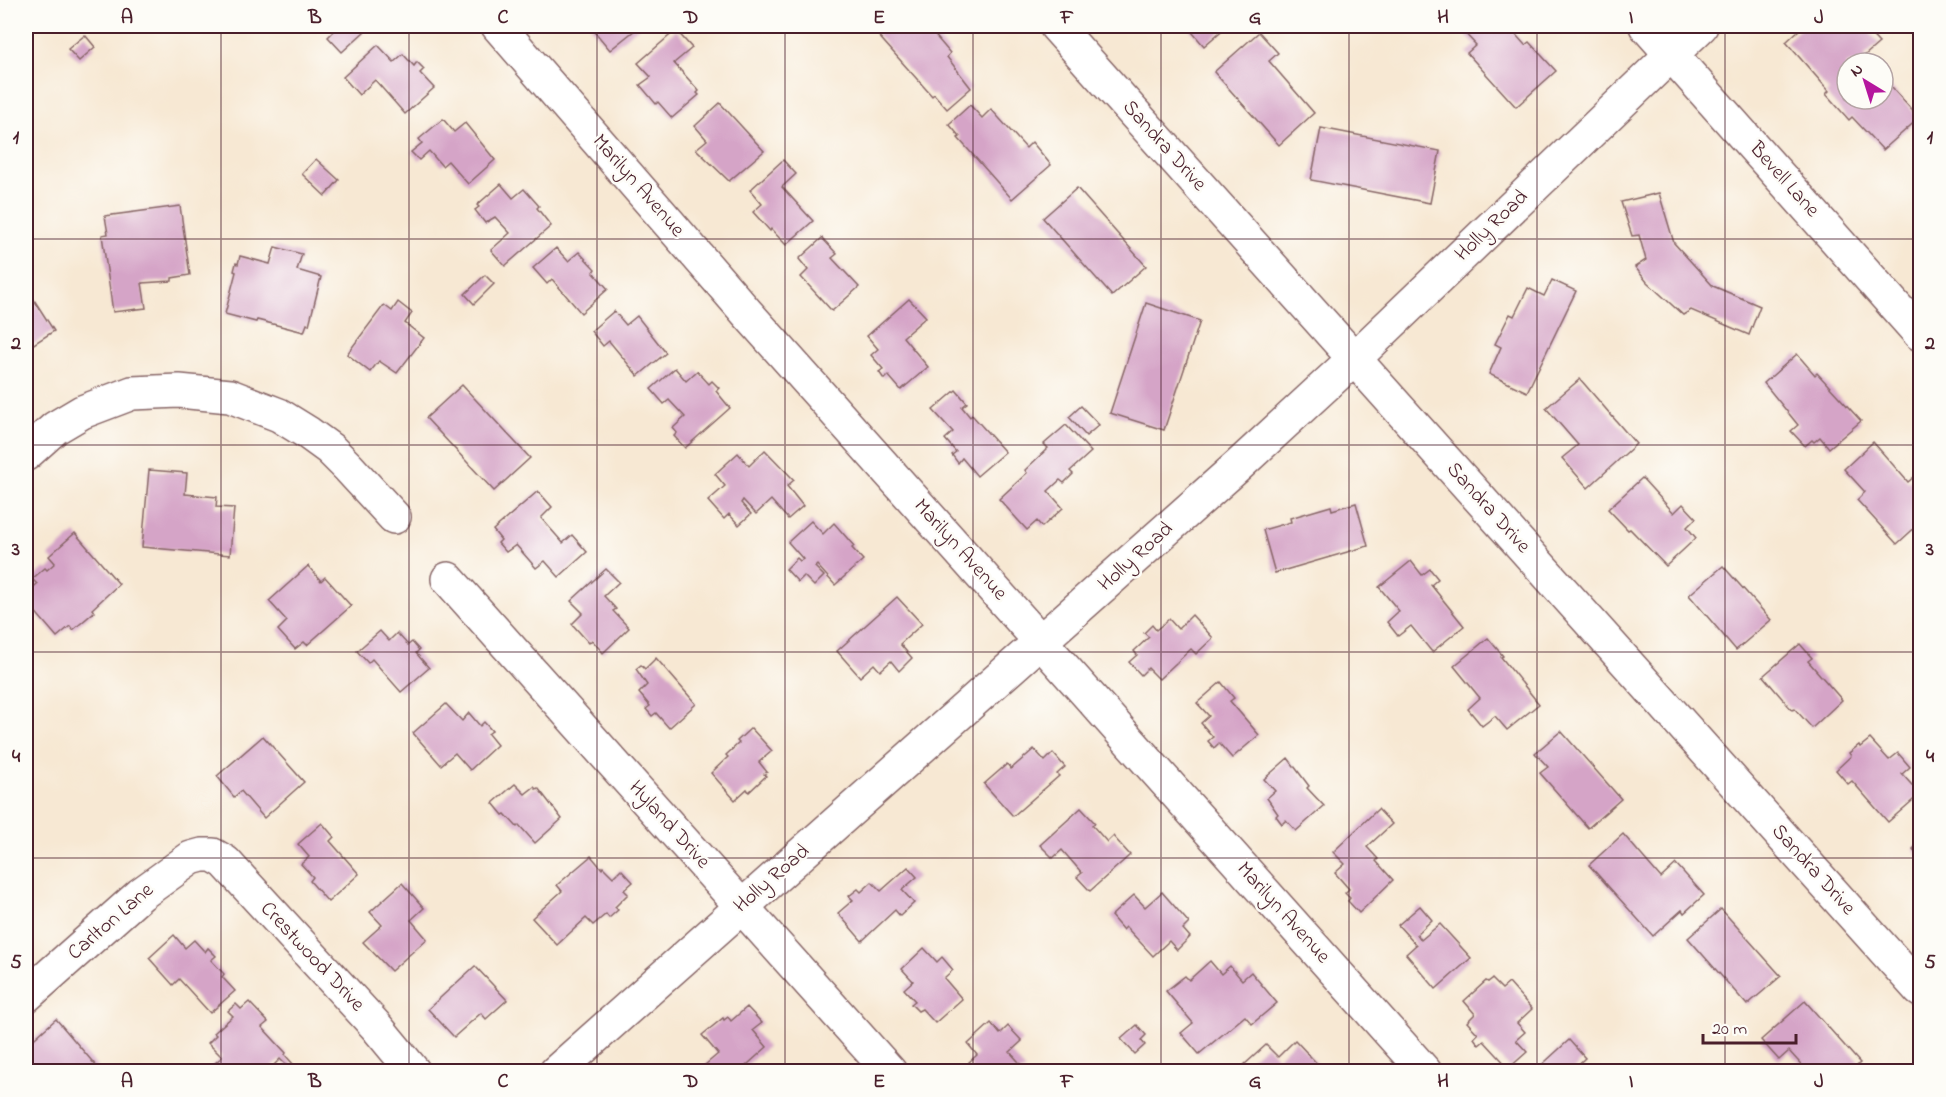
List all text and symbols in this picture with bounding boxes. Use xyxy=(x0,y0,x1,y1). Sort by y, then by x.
text: A xyxy=(121,4,133,33)
text: B xyxy=(307,4,322,33)
text: C xyxy=(498,4,509,33)
text: D xyxy=(683,4,698,33)
text: E xyxy=(873,4,885,33)
text: F xyxy=(1060,4,1074,33)
text: G xyxy=(1249,4,1262,33)
text: H xyxy=(1437,4,1449,33)
text: I xyxy=(1629,4,1634,33)
text: J xyxy=(1814,4,1824,33)
north arrow xyxy=(1835,51,1895,111)
text: N xyxy=(1845,58,1869,84)
street label: Sandra Drive xyxy=(1115,94,1214,199)
text: 1 xyxy=(13,124,20,153)
text: 1 xyxy=(1927,124,1934,153)
street label: Marilyn Avenue xyxy=(583,128,692,246)
street label: Bevell Lane xyxy=(1741,135,1827,225)
street label: Holly Road xyxy=(1448,183,1537,270)
text: 2 xyxy=(10,330,21,359)
text: 2 xyxy=(1924,330,1935,359)
street label: Sandra Drive xyxy=(1439,456,1538,561)
street label: Marilyn Avenue xyxy=(905,492,1014,609)
street label: Holly Road xyxy=(1092,515,1182,600)
text: 3 xyxy=(11,536,20,565)
text: 3 xyxy=(1925,536,1934,565)
text: 4 xyxy=(12,743,21,772)
text: 4 xyxy=(1926,743,1935,772)
street label: Hyland Drive xyxy=(620,774,717,878)
street label: Sandra Drive xyxy=(1764,818,1863,923)
street label: Holly Road xyxy=(727,837,818,922)
street label: Marilyn Avenue xyxy=(1228,855,1337,972)
street label: Carlton Lane xyxy=(61,876,161,968)
street label: Crestwood Drive xyxy=(253,895,372,1019)
text: 5 xyxy=(10,949,22,978)
text: 5 xyxy=(1924,949,1936,978)
scale bar xyxy=(1703,1007,1796,1045)
text: 20 m xyxy=(1712,1017,1747,1043)
text: A xyxy=(121,1068,133,1097)
text: B xyxy=(307,1068,322,1097)
text: C xyxy=(498,1068,509,1097)
text: D xyxy=(683,1068,698,1097)
text: E xyxy=(873,1068,885,1097)
text: F xyxy=(1060,1068,1074,1097)
text: G xyxy=(1249,1068,1262,1097)
text: H xyxy=(1437,1068,1449,1097)
text: I xyxy=(1629,1068,1634,1097)
text: J xyxy=(1814,1068,1824,1097)

